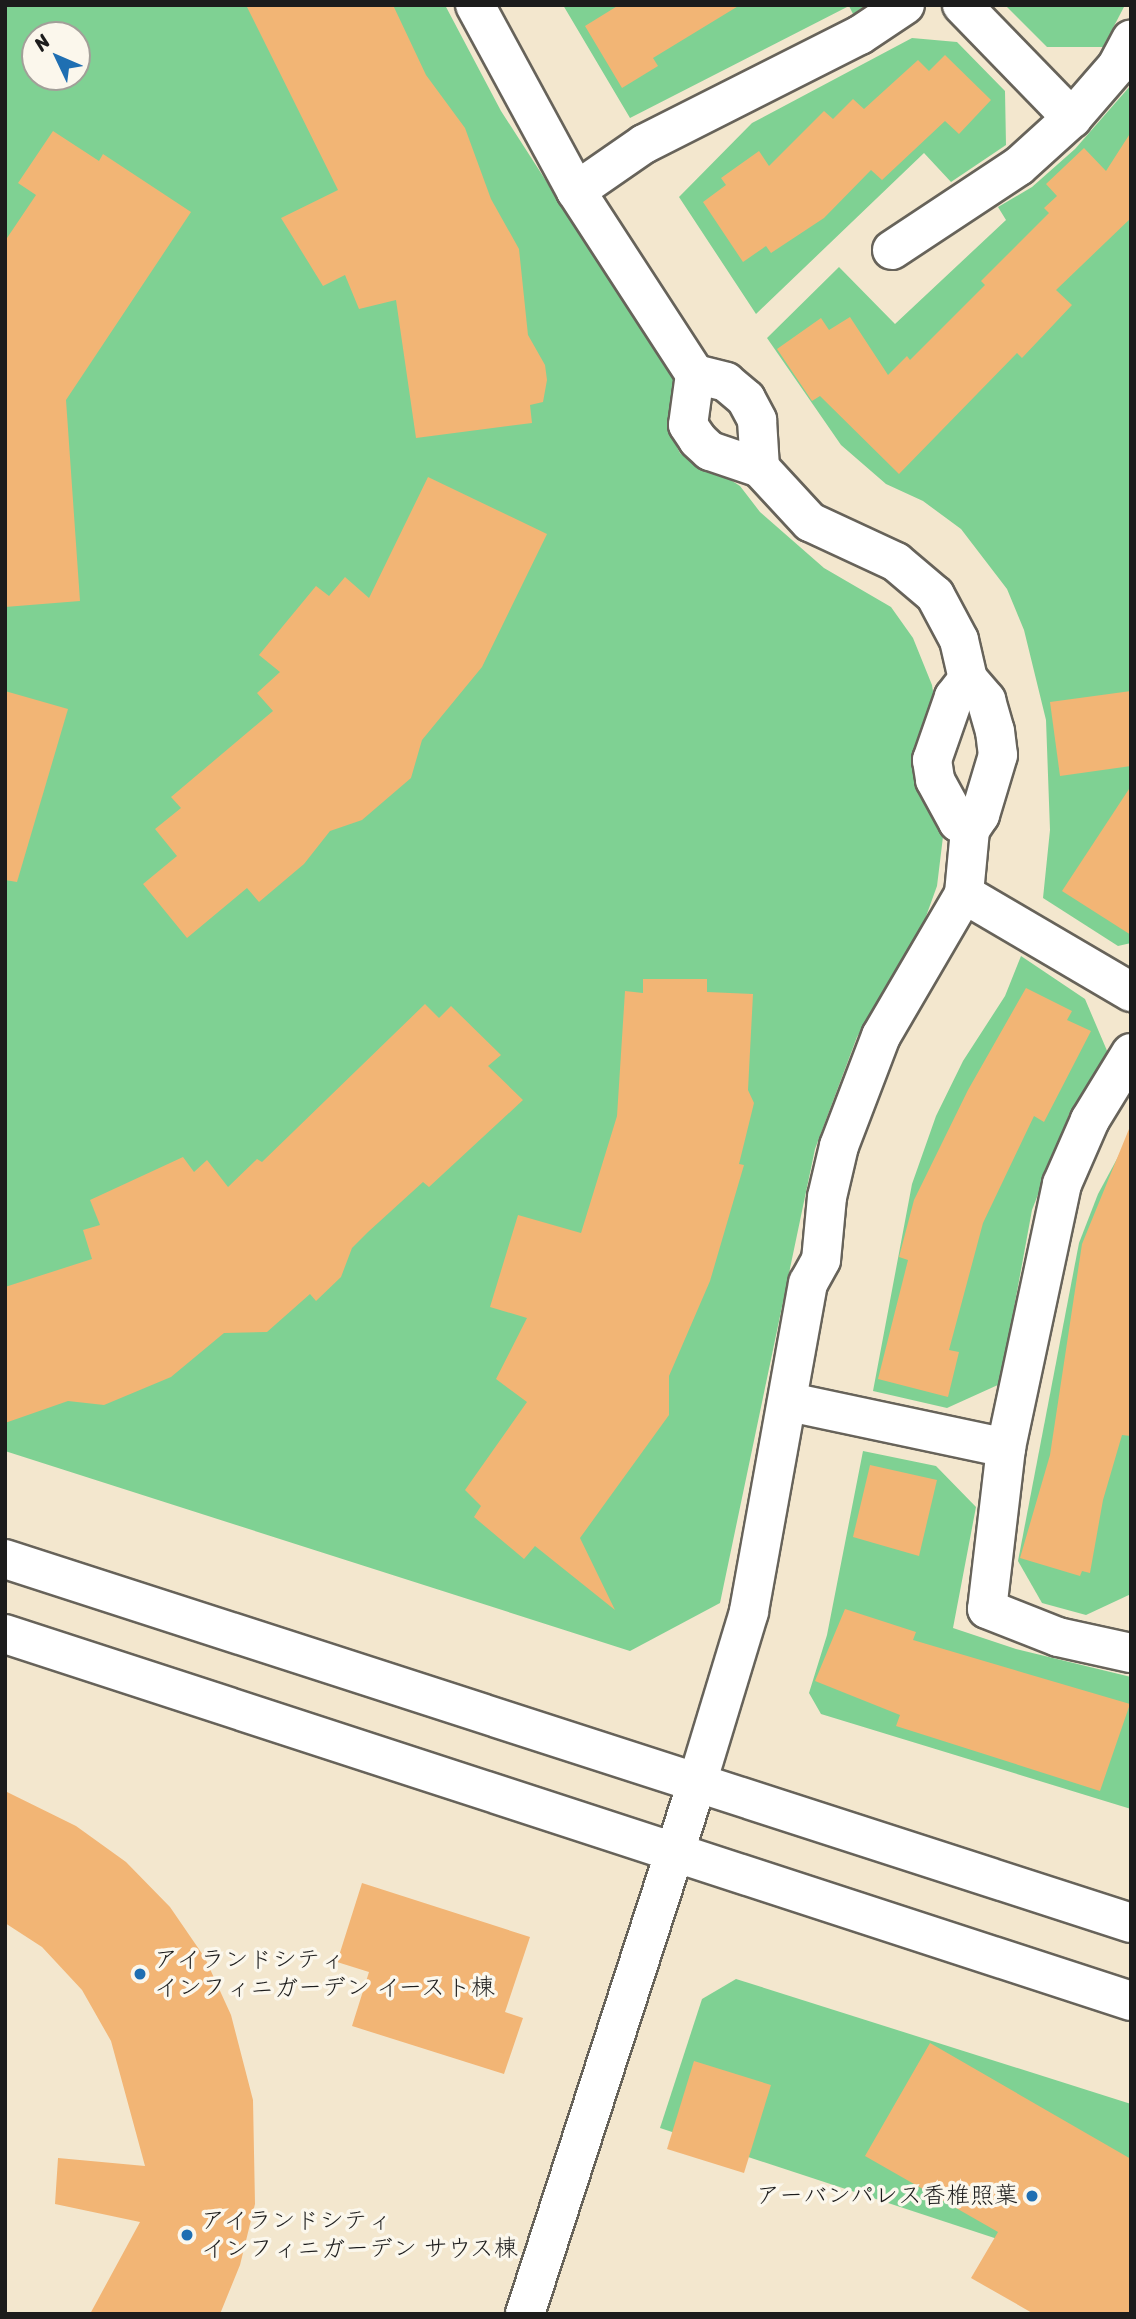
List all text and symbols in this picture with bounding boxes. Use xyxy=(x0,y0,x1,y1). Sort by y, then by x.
north arrow xyxy=(21,21,91,91)
text: N xyxy=(26,26,58,59)
place label: アイランドシティ インフィニガーデン イースト棟 xyxy=(154,1946,494,2002)
marker: アイランドシティ インフィニガーデン イースト棟 xyxy=(132,1966,148,1982)
place label: アーバンパレス香椎照葉 xyxy=(755,2182,1018,2210)
marker: アーバンパレス香椎照葉 xyxy=(1024,2188,1040,2204)
place label: アイランドシティ インフィニガーデン サウス棟 xyxy=(201,2207,519,2263)
marker: アイランドシティ インフィニガーデン サウス棟 xyxy=(179,2227,195,2243)

